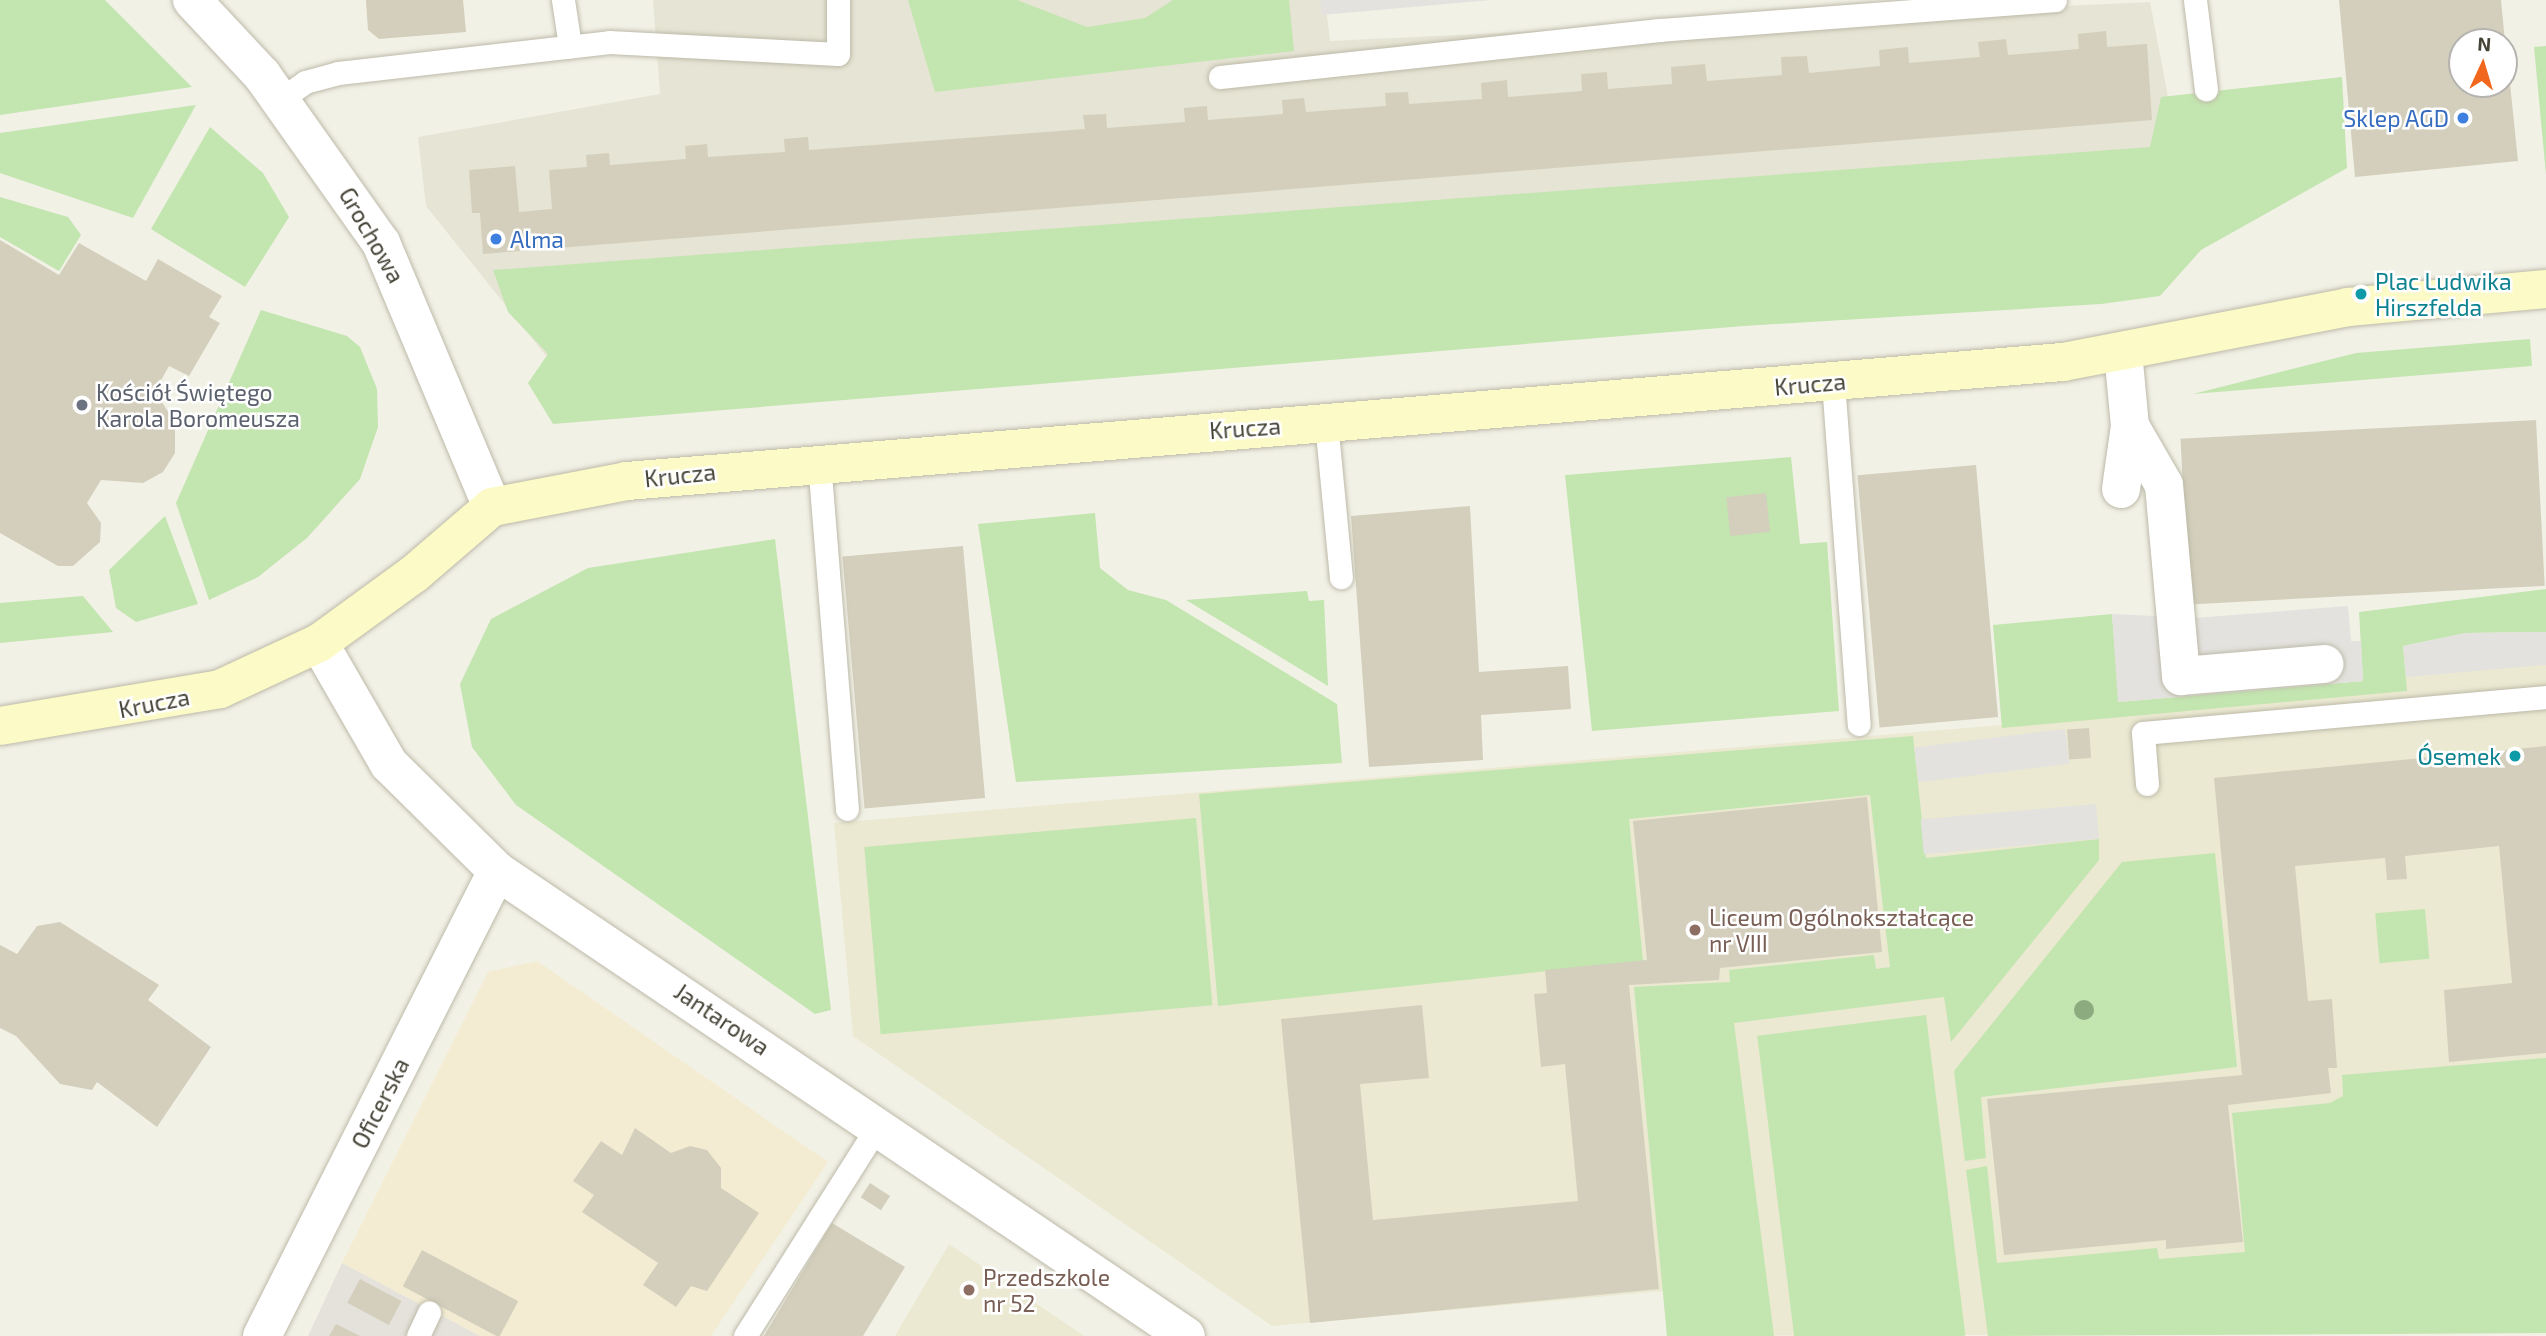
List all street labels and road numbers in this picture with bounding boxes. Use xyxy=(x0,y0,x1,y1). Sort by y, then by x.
street label: Grochowa xyxy=(334,182,410,288)
street label: Krucza xyxy=(1773,367,1847,401)
street label: Krucza xyxy=(1208,412,1282,444)
street label: Krucza xyxy=(643,458,717,492)
street label: Krucza xyxy=(116,683,192,723)
street label: Jantarowa xyxy=(669,977,775,1061)
street label: Oficerska xyxy=(345,1053,415,1153)

